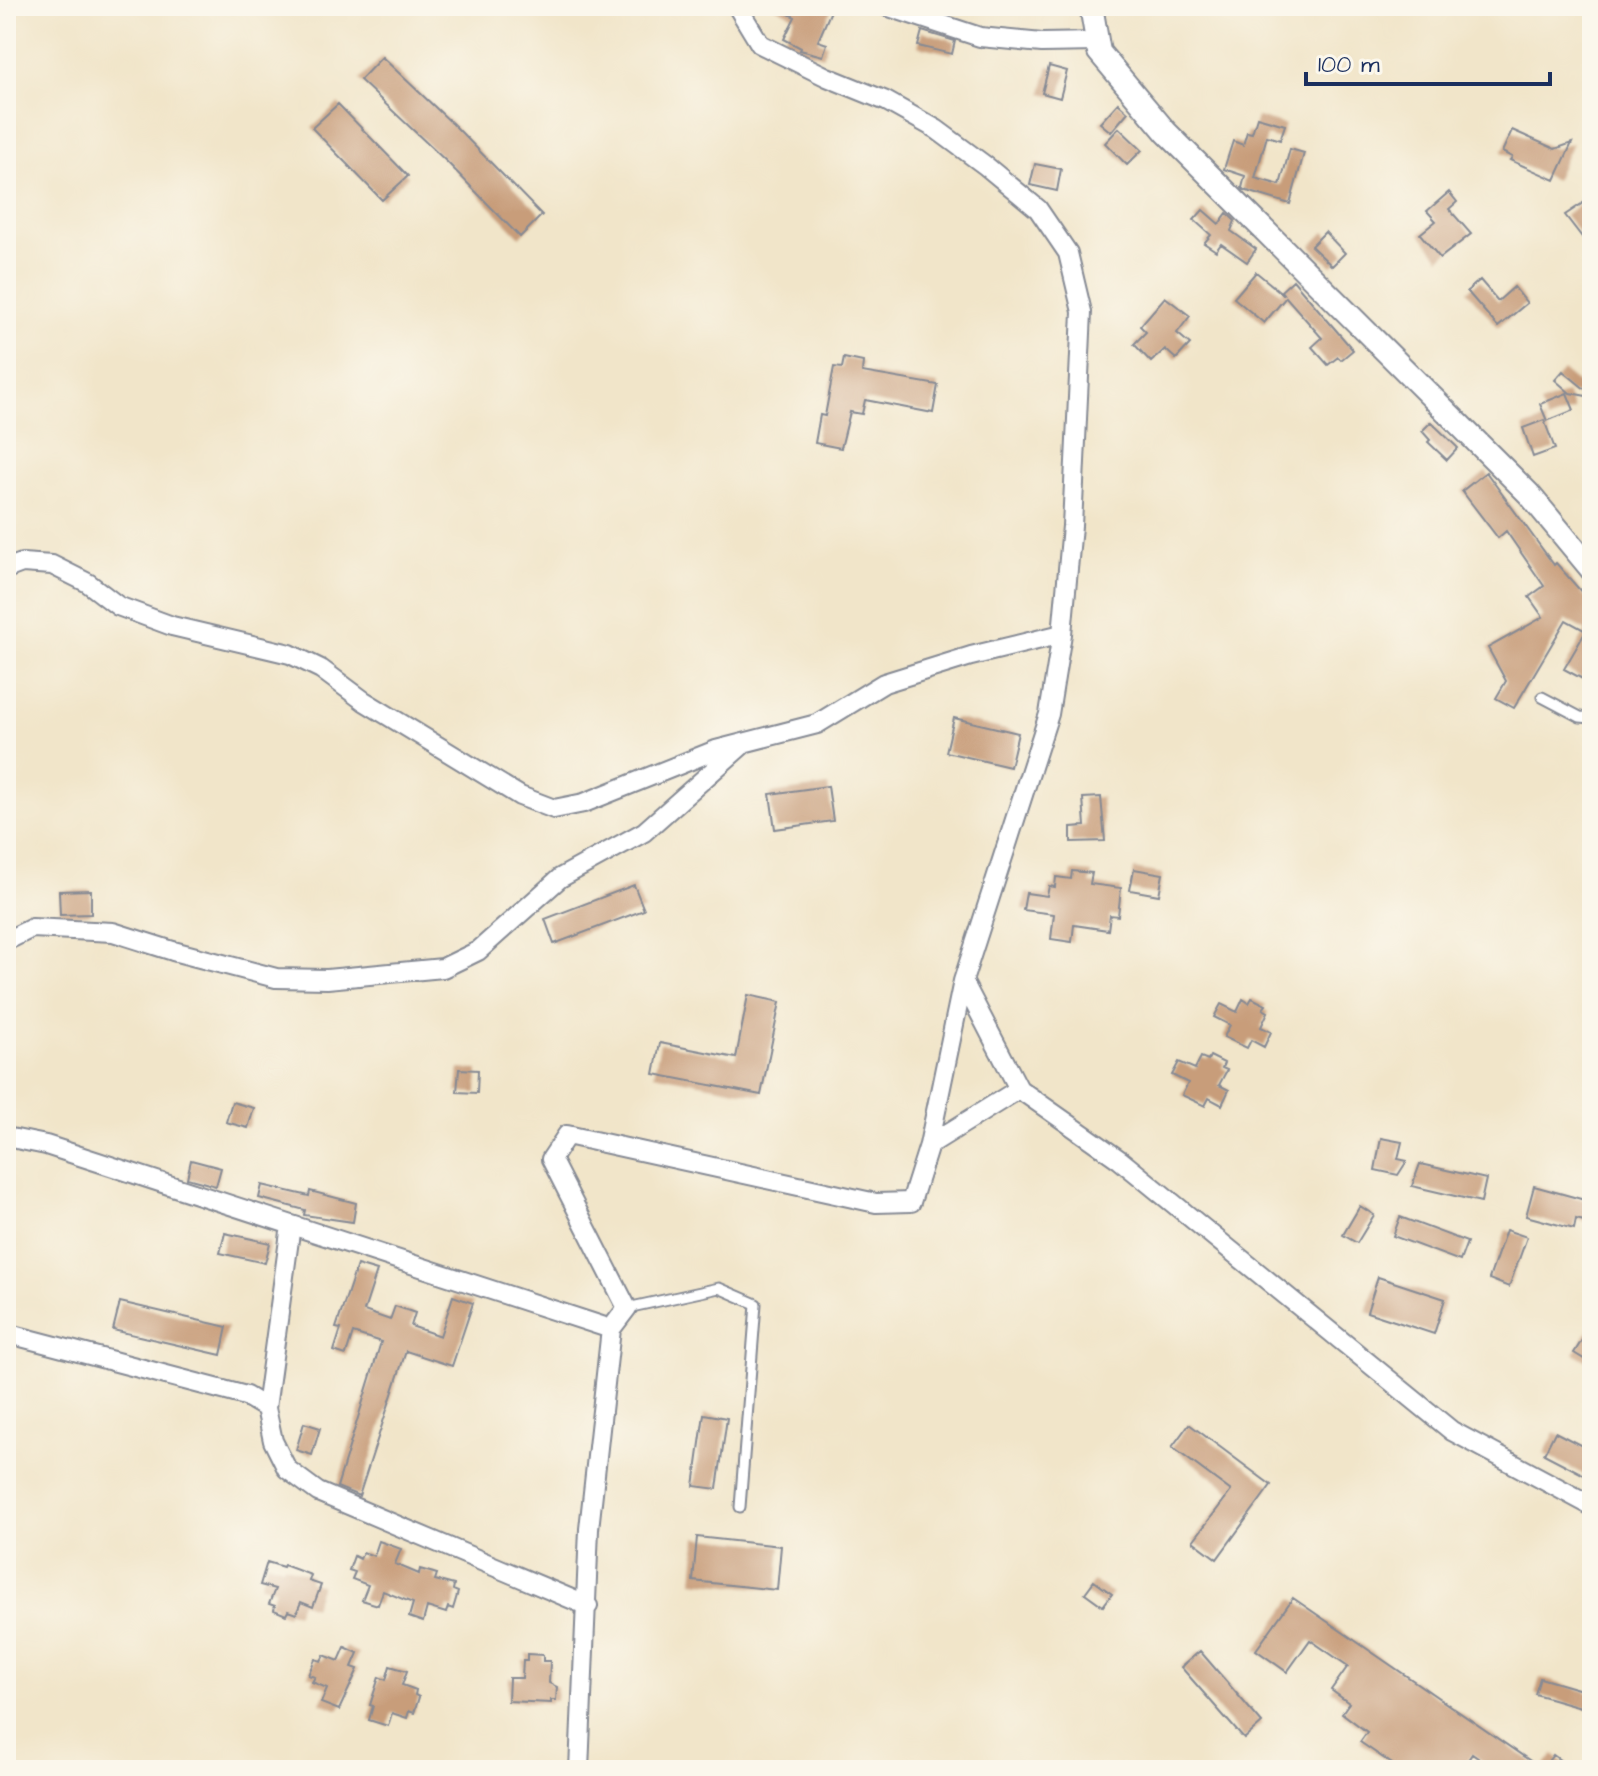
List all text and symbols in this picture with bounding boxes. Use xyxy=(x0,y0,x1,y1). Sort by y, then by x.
scale bar xyxy=(1306,36,1550,86)
text: 100 m xyxy=(1318,48,1380,82)

